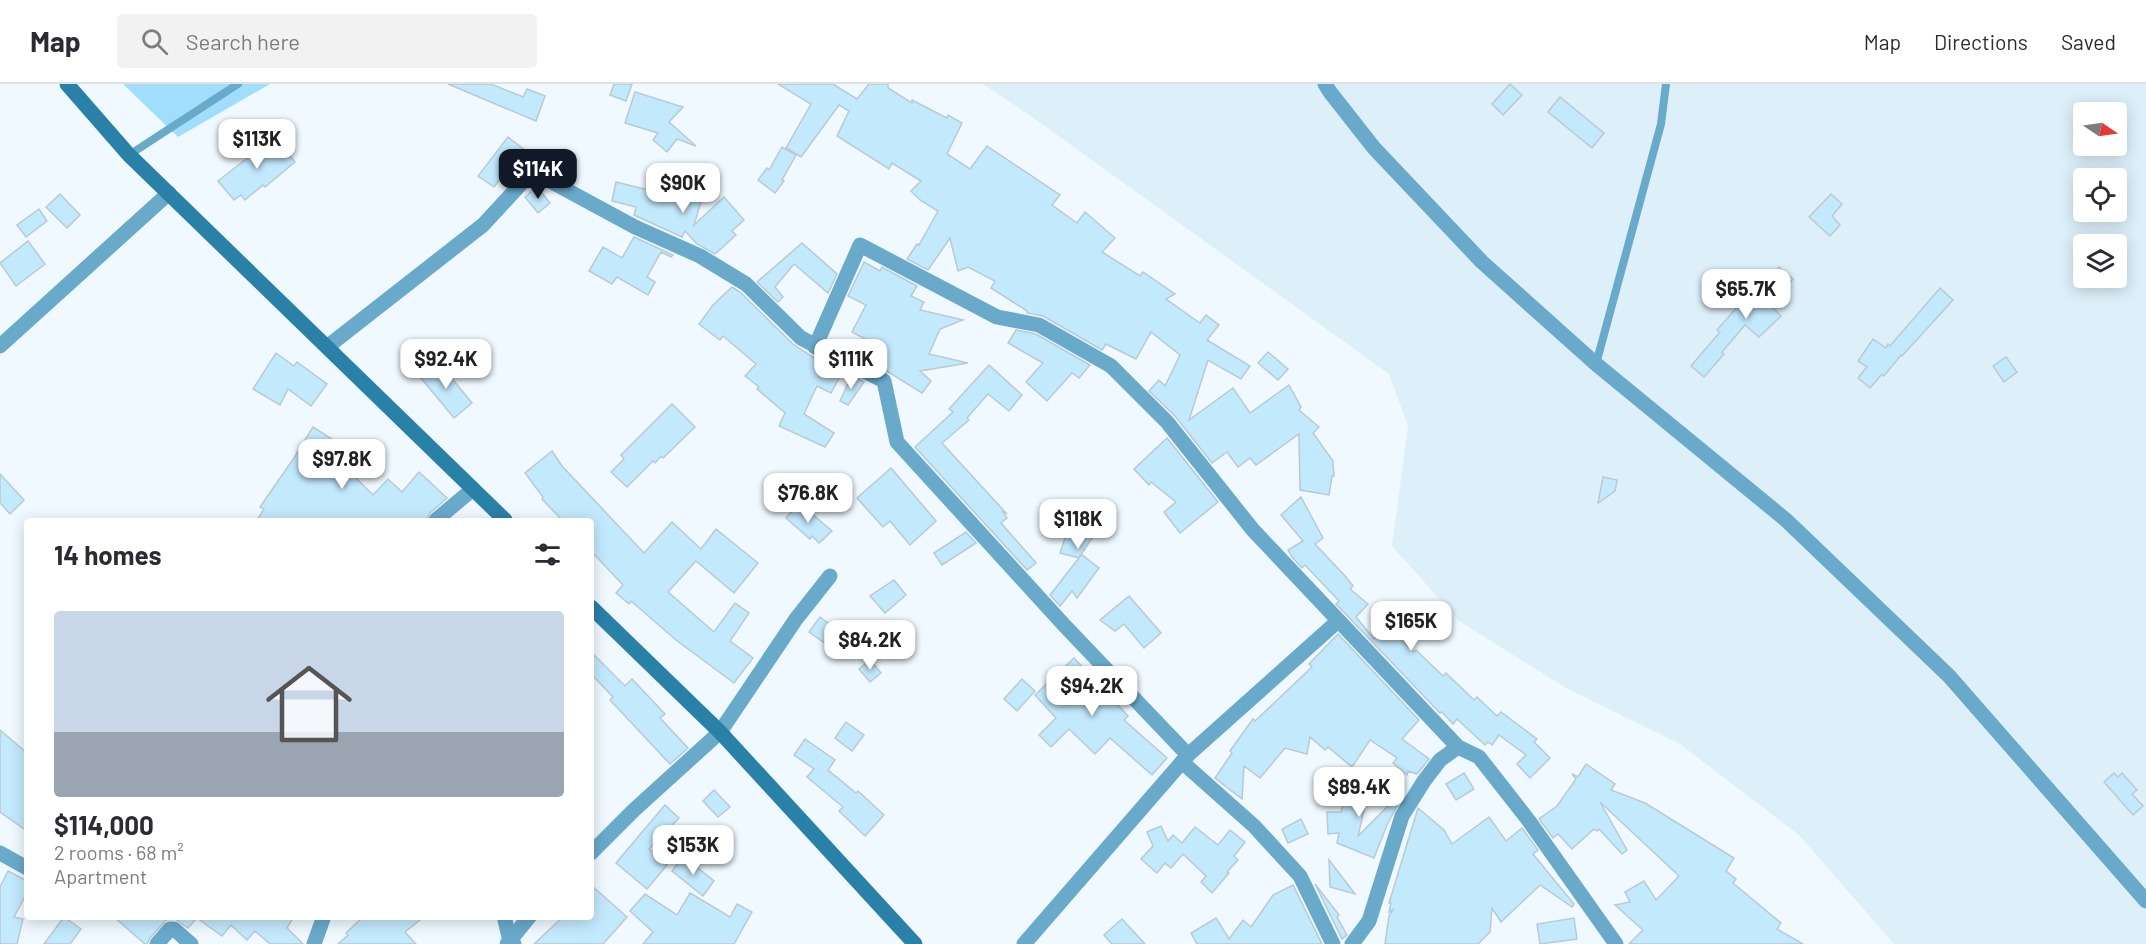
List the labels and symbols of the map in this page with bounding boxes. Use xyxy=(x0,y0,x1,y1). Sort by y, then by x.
north arrow xyxy=(2073,102,2127,156)
pin: $113K xyxy=(215,119,299,170)
pin: $114K xyxy=(496,149,580,200)
pin: $90K xyxy=(647,163,719,214)
pin: $65.7K xyxy=(1697,269,1795,320)
pin: $92.4K xyxy=(397,339,495,390)
pin: $111K xyxy=(809,339,893,390)
pin: $97.8K xyxy=(293,439,391,490)
pin: $76.8K xyxy=(759,473,857,524)
pin: $118K xyxy=(1036,499,1120,550)
pin: $165K xyxy=(1369,601,1453,652)
pin: $84.2K xyxy=(821,620,919,671)
pin: $94.2K xyxy=(1043,666,1141,717)
pin: $89.4K xyxy=(1310,767,1408,818)
pin: $153K xyxy=(651,825,735,876)

